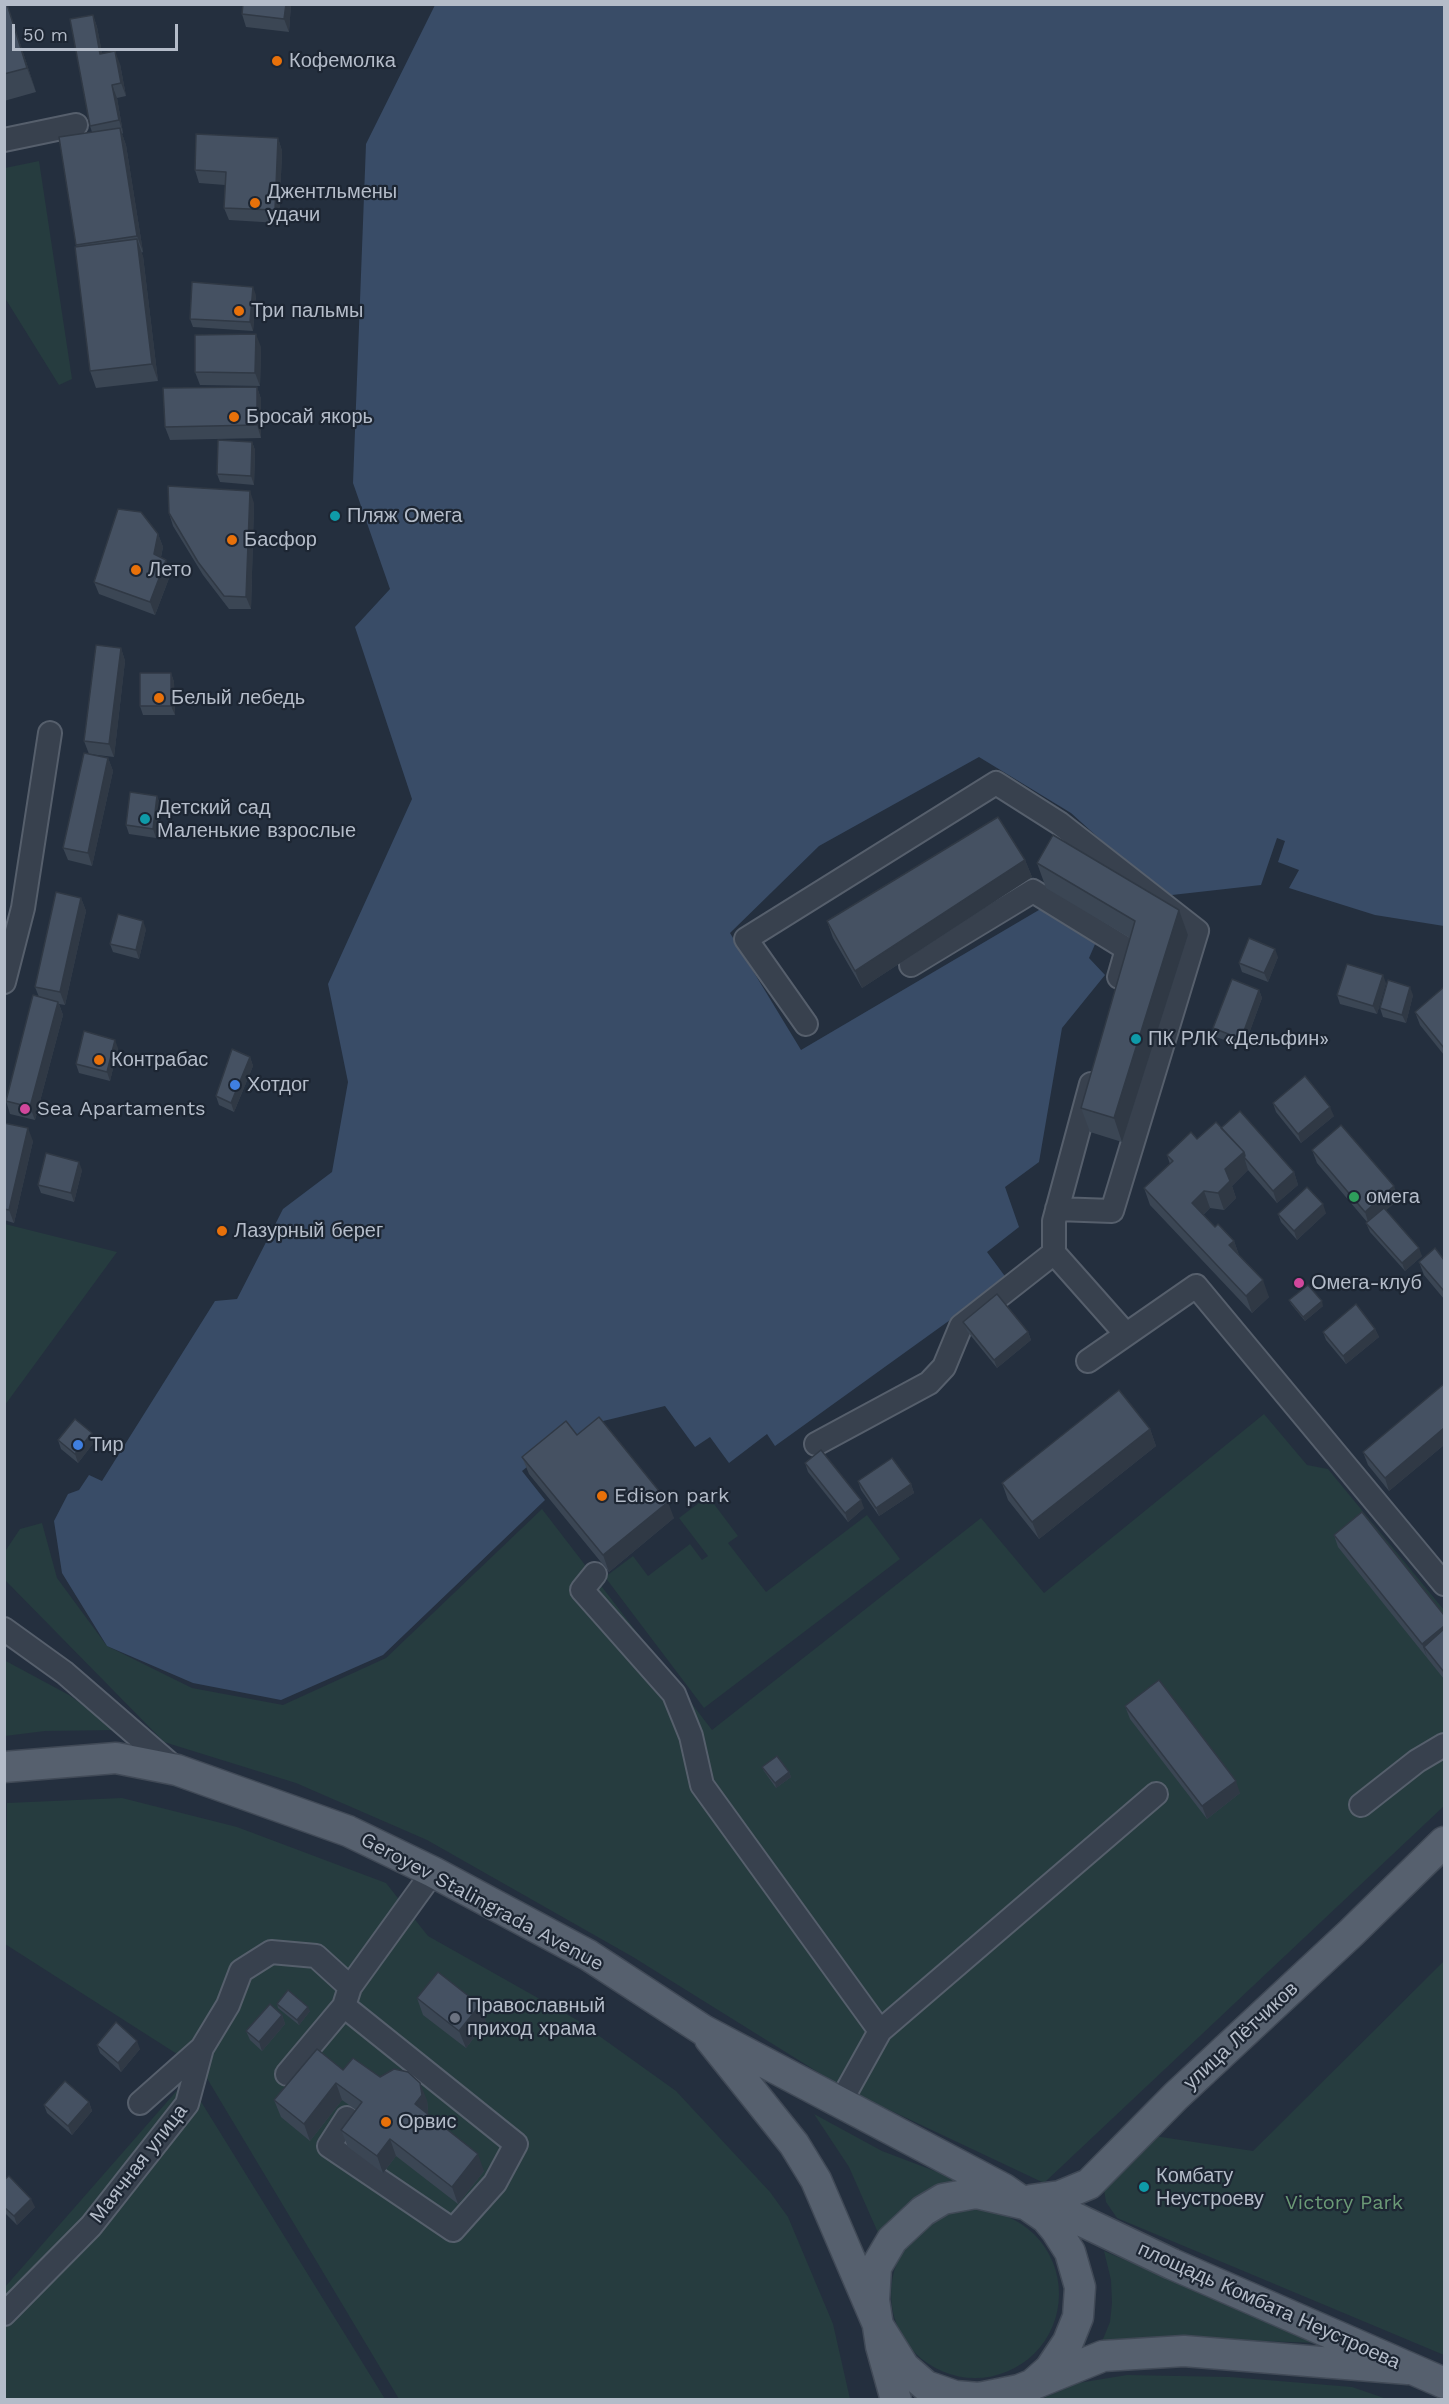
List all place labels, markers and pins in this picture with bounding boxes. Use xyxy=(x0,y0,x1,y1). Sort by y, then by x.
place label: Кофемолка xyxy=(289,49,396,73)
marker: Кофемолка xyxy=(270,54,284,68)
place label: Джентльмены удачи xyxy=(267,180,397,227)
marker: Джентльмены удачи xyxy=(248,196,262,210)
place label: Три пальмы xyxy=(251,299,363,323)
marker: Три пальмы xyxy=(232,304,246,318)
place label: Бросай якорь xyxy=(246,405,373,429)
marker: Бросай якорь xyxy=(227,410,241,424)
place label: Пляж Омега xyxy=(347,504,462,528)
marker: Пляж Омега xyxy=(328,509,342,523)
place label: Басфор xyxy=(244,528,317,552)
marker: Басфор xyxy=(225,533,239,547)
place label: Лето xyxy=(148,558,192,582)
marker: Лето xyxy=(129,563,143,577)
place label: Белый лебедь xyxy=(171,686,305,710)
marker: Белый лебедь xyxy=(152,691,166,705)
place label: Детский сад Маленькие взрослые xyxy=(157,796,356,843)
marker: Детский сад Маленькие взрослые xyxy=(138,812,152,826)
place label: ПК РЛК «Дельфин» xyxy=(1148,1027,1329,1051)
marker: ПК РЛК «Дельфин» xyxy=(1129,1032,1143,1046)
place label: Контрабас xyxy=(111,1048,208,1072)
marker: Контрабас xyxy=(92,1053,106,1067)
place label: Хотдог xyxy=(247,1073,309,1097)
marker: Хотдог xyxy=(228,1078,242,1092)
place label: Sea Apartaments xyxy=(37,1097,206,1121)
marker: Sea Apartaments xyxy=(18,1102,32,1116)
place label: омега xyxy=(1366,1185,1420,1209)
marker: омега xyxy=(1347,1190,1361,1204)
place label: Лазурный берег xyxy=(234,1219,383,1243)
marker: Лазурный берег xyxy=(215,1224,229,1238)
place label: Омега-клуб xyxy=(1311,1271,1422,1295)
marker: Омега-клуб xyxy=(1292,1276,1306,1290)
place label: Тир xyxy=(90,1433,124,1457)
marker: Тир xyxy=(71,1438,85,1452)
place label: Edison park xyxy=(614,1484,729,1508)
marker: Edison park xyxy=(595,1489,609,1503)
place label: Православный приход храма xyxy=(467,1994,605,2041)
marker: Православный приход храма xyxy=(448,2011,462,2025)
place label: Орвис xyxy=(398,2110,456,2134)
marker: Орвис xyxy=(379,2115,393,2129)
place label: Комбату Неустроеву xyxy=(1156,2164,1264,2211)
marker: Комбату Неустроеву xyxy=(1137,2180,1151,2194)

